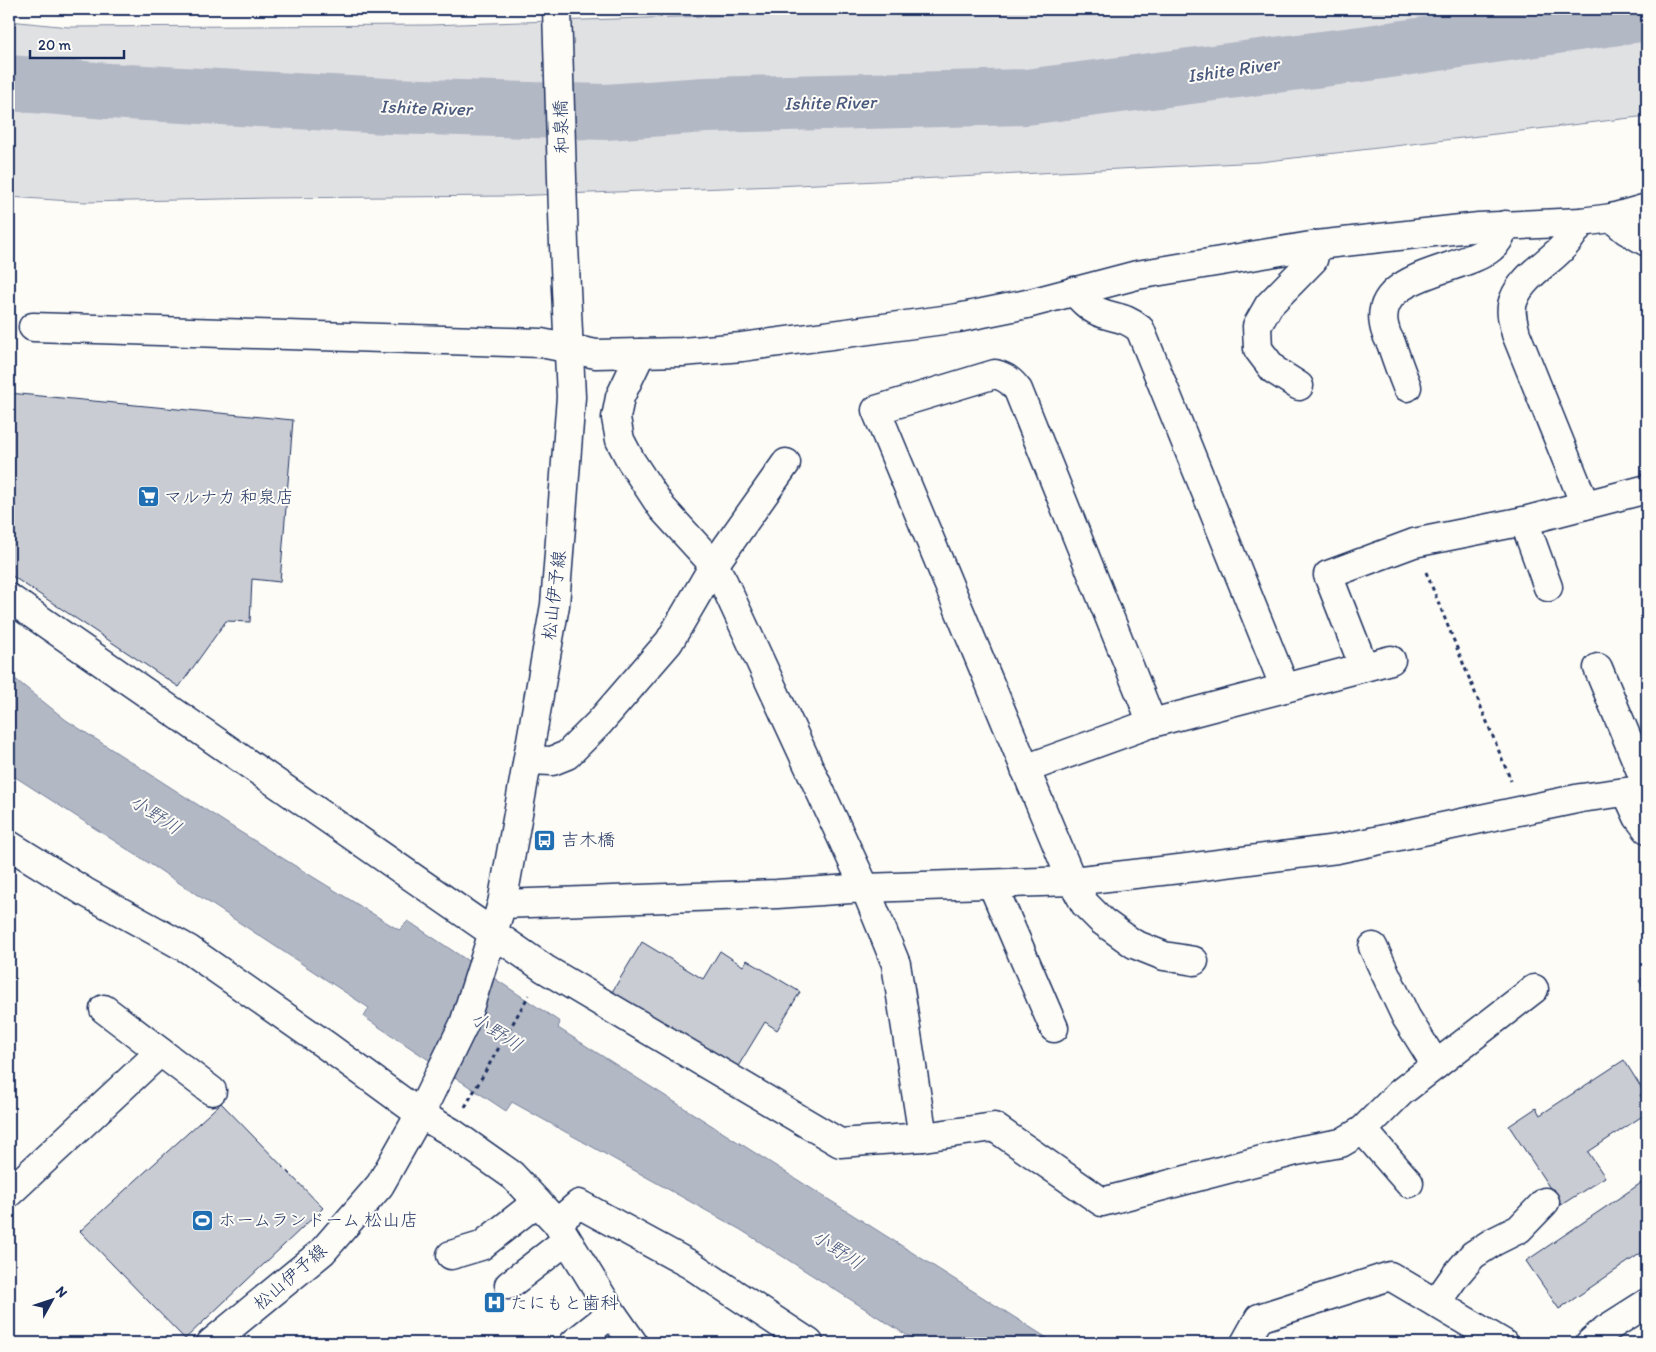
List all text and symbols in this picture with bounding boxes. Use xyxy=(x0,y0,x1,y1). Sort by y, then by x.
scale bar xyxy=(30,28,124,60)
text: 20 m xyxy=(38,36,72,54)
water label: Ishite River xyxy=(1186,51,1282,87)
water label: Ishite River xyxy=(784,90,878,115)
water label: Ishite River xyxy=(380,94,474,121)
street label: 和泉橋 xyxy=(549,100,573,154)
supermarket icon: マルナカ 和泉店 xyxy=(136,485,160,509)
place label: マルナカ 和泉店 xyxy=(164,486,294,508)
street label: 松山伊予線 xyxy=(538,549,570,641)
water label: 小野川 xyxy=(126,789,186,840)
bus stop icon: 吉木橋 xyxy=(533,828,557,852)
place label: 吉木橋 xyxy=(561,829,615,851)
water label: 小野川 xyxy=(467,1006,527,1057)
sports icon: ホームランドーム 松山店 xyxy=(190,1208,214,1232)
place label: ホームランドーム 松山店 xyxy=(218,1209,418,1231)
water label: 小野川 xyxy=(808,1224,868,1275)
street label: 松山伊予線 xyxy=(249,1239,331,1315)
north arrow xyxy=(28,1274,78,1324)
text: N xyxy=(52,1283,71,1301)
hospital icon: たにもと歯科 xyxy=(482,1291,506,1315)
place label: たにもと歯科 xyxy=(510,1292,618,1314)

